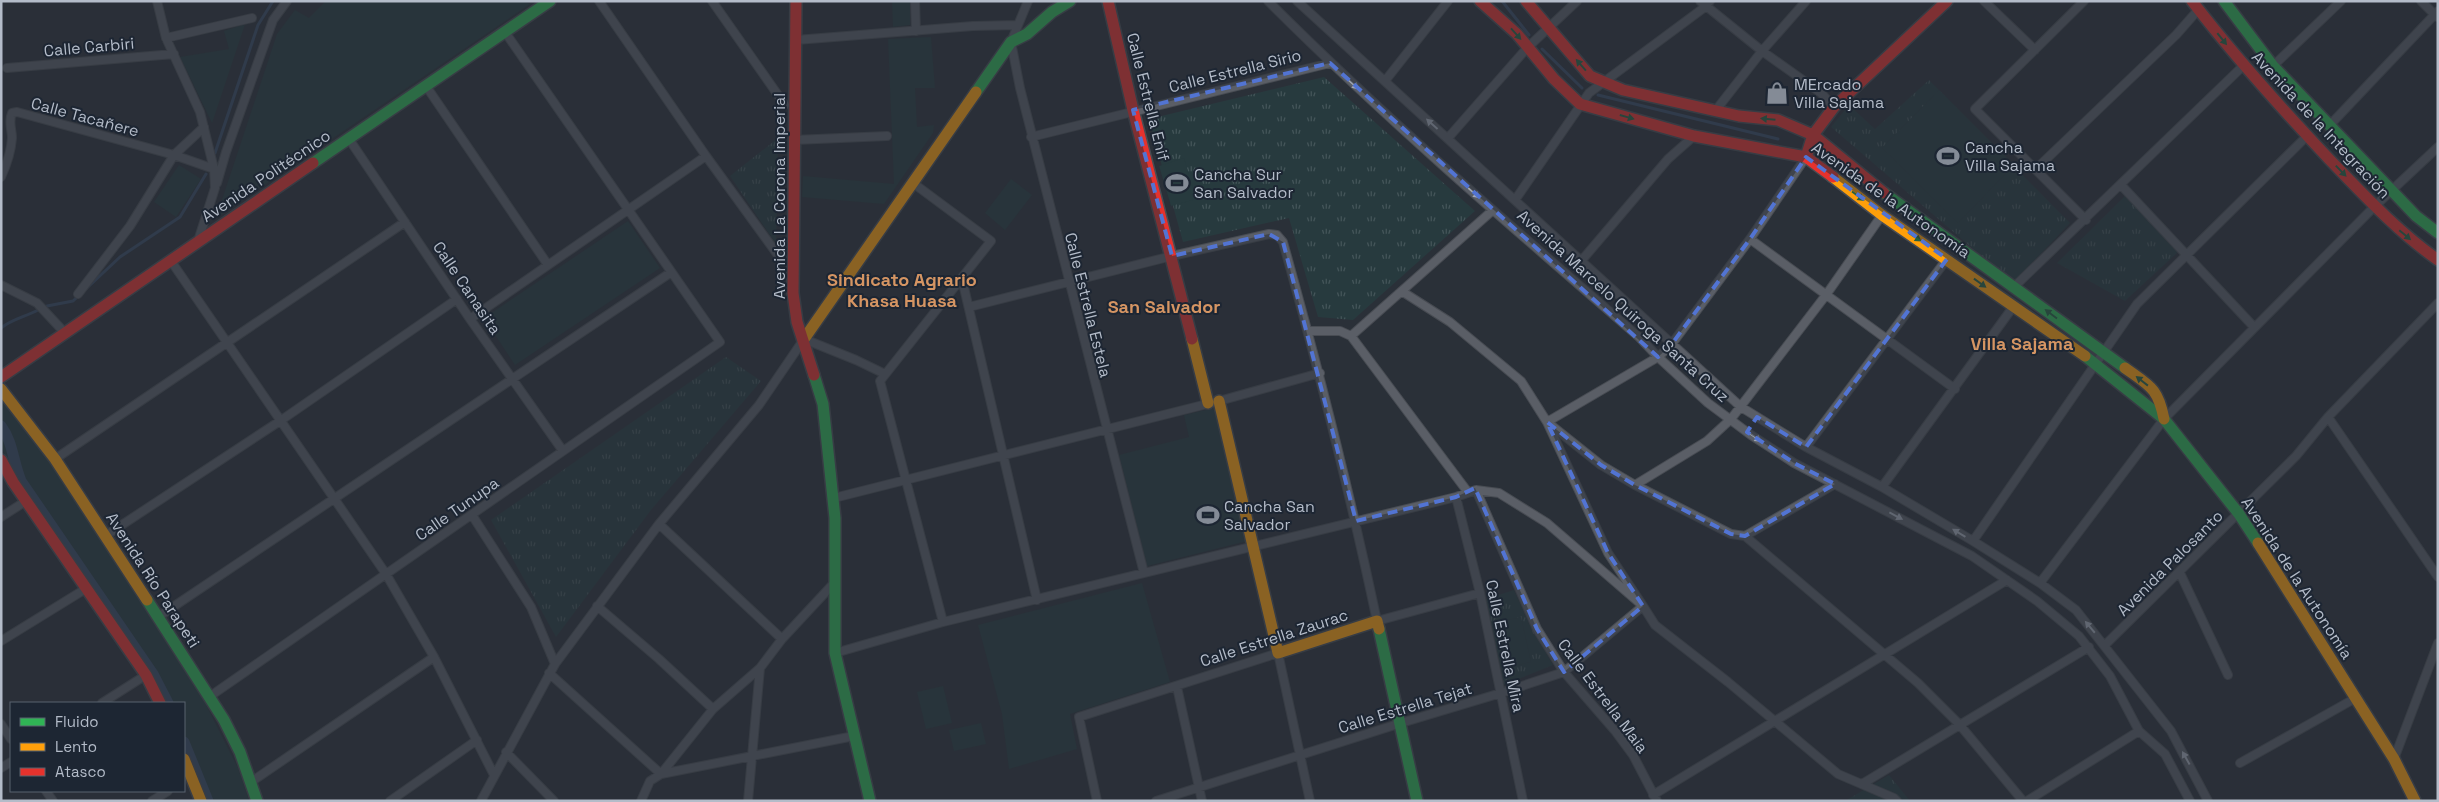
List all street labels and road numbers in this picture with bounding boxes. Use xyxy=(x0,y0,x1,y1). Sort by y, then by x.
street label: Calle Estrella Enif xyxy=(1122,31,1174,163)
street label: Calle Carbiri xyxy=(43,33,135,61)
street label: Calle Estrella Sirio xyxy=(1167,44,1303,98)
street label: Avenida de la Integración xyxy=(2247,47,2395,203)
street label: Calle Tacañere xyxy=(29,93,141,141)
street label: Avenida La Corona Imperial xyxy=(769,93,790,299)
street label: Avenida Politécnico xyxy=(197,125,335,227)
street label: Avenida de la Autonomía xyxy=(1807,137,1975,263)
street label: Avenida Marcelo Quiroga Santa Cruz xyxy=(1513,205,1733,407)
street label: Calle Estrella Estela xyxy=(1060,230,1116,380)
street label: Calle Canasita xyxy=(428,237,506,339)
street label: Calle Tunupa xyxy=(411,472,503,546)
street label: Avenida de la Autonomía xyxy=(2237,493,2357,663)
street label: Avenida Palosanto xyxy=(2113,506,2227,620)
street label: Avenida Río Parapeti xyxy=(101,508,205,652)
street label: Calle Estrella Mira xyxy=(1481,578,1529,714)
street label: Calle Estrella Zaurac xyxy=(1197,604,1351,672)
street label: Calle Estrella Maia xyxy=(1553,635,1653,757)
street label: Calle Estrella Tejat xyxy=(1336,678,1474,738)

